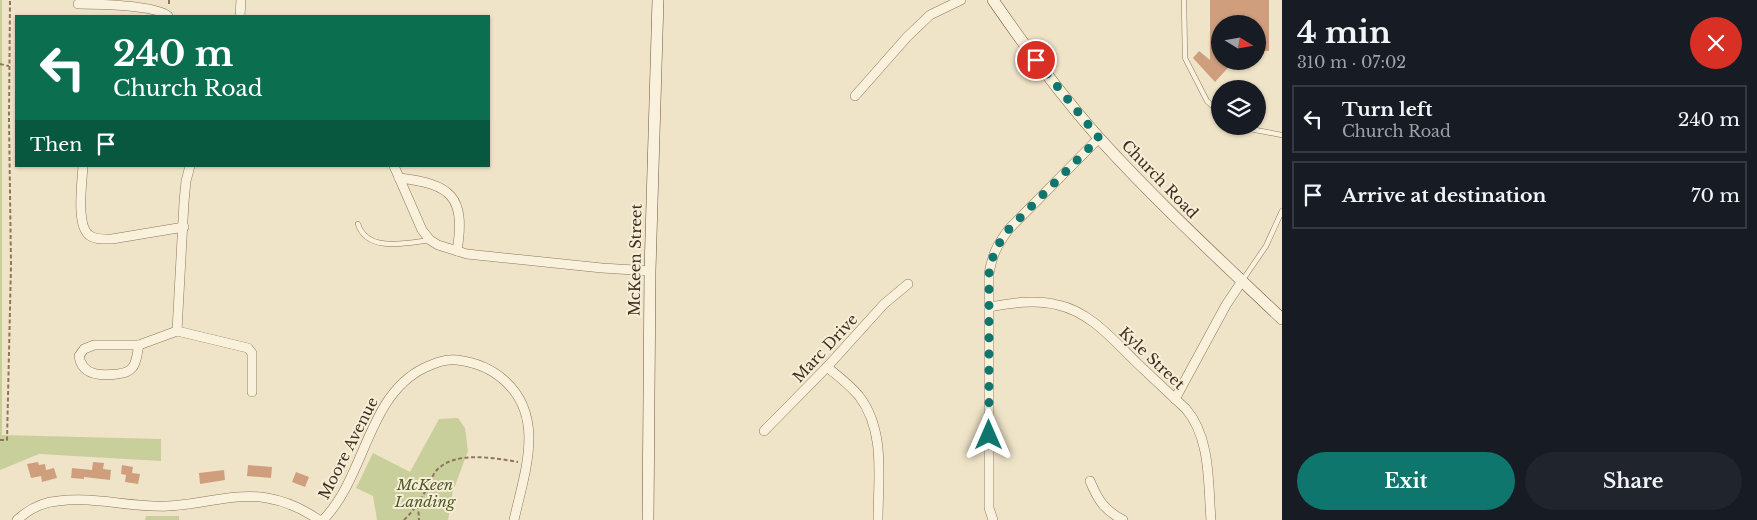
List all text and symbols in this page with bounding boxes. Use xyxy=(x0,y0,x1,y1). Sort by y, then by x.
text: 4 min xyxy=(1297,14,1391,51)
north arrow xyxy=(1211,15,1266,70)
map controls xyxy=(1211,15,1266,135)
button: close xyxy=(1690,17,1742,69)
text: 240 m xyxy=(113,32,233,75)
icon: left xyxy=(30,35,95,100)
pin xyxy=(1015,39,1057,81)
icon: arrive xyxy=(1022,46,1050,74)
text: 310 m · 07:02 xyxy=(1297,52,1406,72)
text: Church Road xyxy=(113,75,263,102)
button: layers xyxy=(1211,80,1266,135)
text: Turn left xyxy=(1342,98,1433,121)
icon: left xyxy=(1299,105,1327,133)
text: 240 m xyxy=(1678,108,1740,131)
text: Church Road xyxy=(1342,121,1451,141)
icon: arrive xyxy=(92,130,120,158)
text: Then xyxy=(30,133,82,156)
street label: Church Road xyxy=(1118,136,1202,222)
icon: arrive xyxy=(1299,181,1327,209)
text: Arrive at destination xyxy=(1342,184,1546,207)
text: 70 m xyxy=(1691,184,1740,207)
street label: McKeen Street xyxy=(625,203,645,316)
street label: Marc Drive xyxy=(788,310,862,386)
street label: Kyle Street xyxy=(1115,323,1189,393)
street label: Moore Avenue xyxy=(314,394,382,502)
position arrow xyxy=(962,408,1014,460)
button: Exit xyxy=(1297,452,1515,510)
button: Share xyxy=(1525,452,1742,510)
park label: McKeen Landing xyxy=(394,475,456,511)

